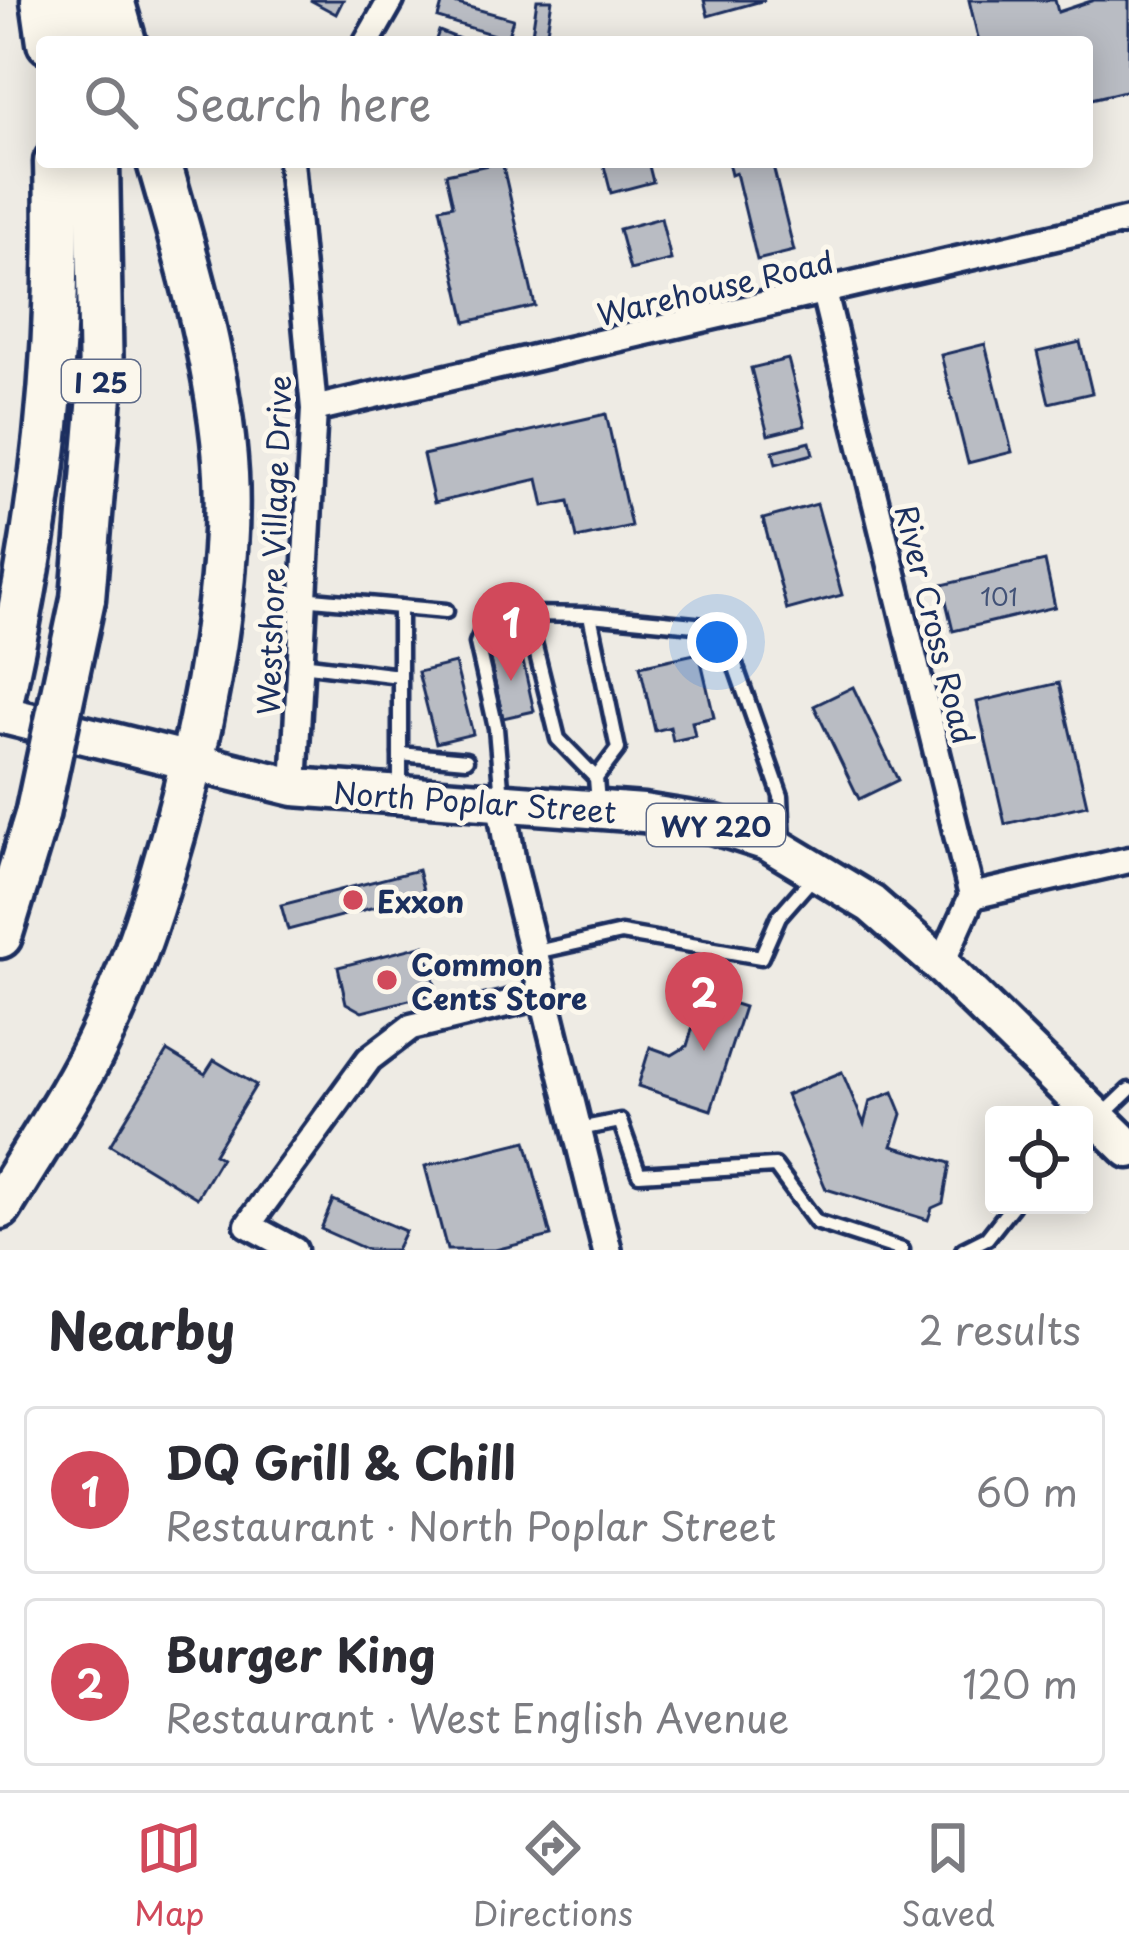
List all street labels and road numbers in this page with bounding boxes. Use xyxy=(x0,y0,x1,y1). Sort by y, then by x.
street label: Warehouse Road xyxy=(593,238,837,336)
road number: I 25 xyxy=(62,360,140,402)
street label: Westshore Village Drive xyxy=(245,374,301,716)
street label: River Cross Road xyxy=(885,500,987,748)
street label: North Poplar Street xyxy=(332,769,618,833)
road number: WY 220 xyxy=(647,804,785,846)

